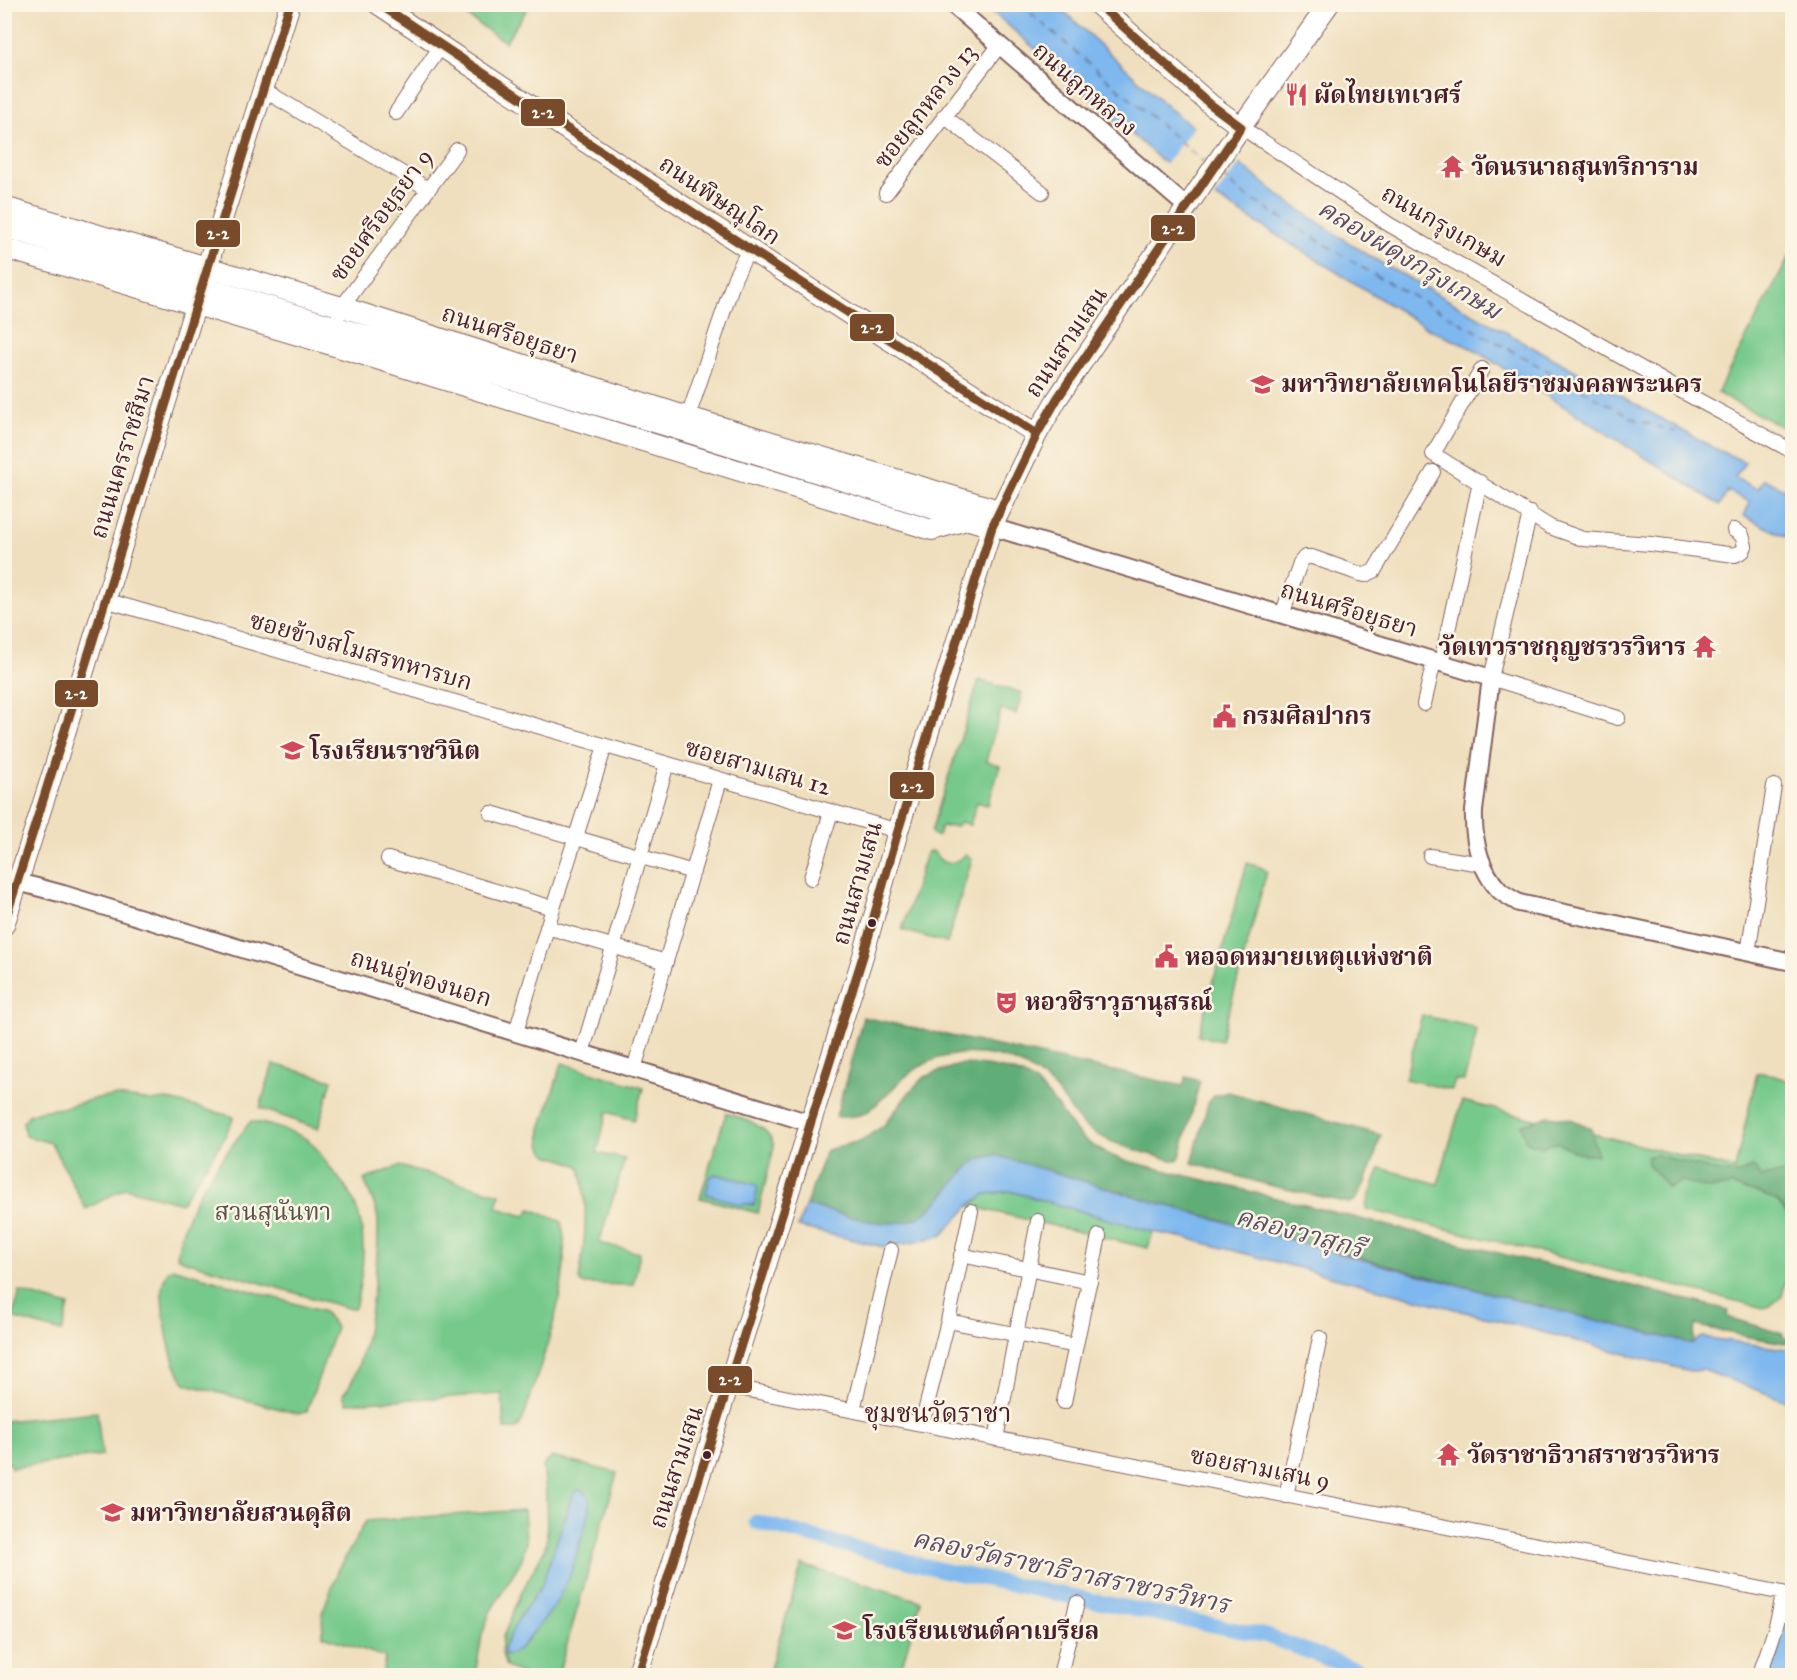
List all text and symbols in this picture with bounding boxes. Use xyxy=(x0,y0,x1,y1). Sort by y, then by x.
street label: ถนนลูกหลวง xyxy=(1026,35,1144,143)
street label: ซอยลูกหลวง 13 xyxy=(867,38,983,174)
place label: ผัดไทยเทเวศร์ xyxy=(1314,78,1463,110)
restaurant icon: ผัดไทยเทเวศร์ xyxy=(1283,82,1309,108)
line badge: 2-2 xyxy=(520,98,566,127)
text: 2-2 xyxy=(532,103,555,122)
street label: ซอยศรีอยุธยา 9 xyxy=(323,143,439,287)
street label: ถนนพิษณุโลก xyxy=(653,146,788,252)
place label: วัดนรนาถสุนทริการาม xyxy=(1471,152,1699,182)
temple icon: วัดนรนาถสุนทริการาม xyxy=(1440,154,1466,180)
street label: ถนนกรุงเกษม xyxy=(1376,178,1512,274)
water label: คลองผดุงกรุงเกษม xyxy=(1312,192,1508,328)
line badge: 2-2 xyxy=(1150,214,1196,242)
line badge: 2-2 xyxy=(195,219,241,248)
text: 2-2 xyxy=(1162,219,1185,238)
text: 2-2 xyxy=(207,224,230,243)
street label: ถนนสามเสน xyxy=(1018,281,1114,403)
street label: ถนนศรีอยุธยา xyxy=(438,298,582,370)
line badge: 2-2 xyxy=(849,313,895,342)
text: 2-2 xyxy=(861,318,884,337)
place label: มหาวิทยาลัยเทคโนโลยีราชมงคลพระนคร xyxy=(1281,367,1702,399)
school or university icon: มหาวิทยาลัยเทคโนโลยีราชมงคลพระนคร xyxy=(1250,371,1276,397)
street label: ถนนนครราชสีมา xyxy=(83,372,161,542)
street label: ถนนศรีอยุธยา xyxy=(1277,574,1421,644)
street label: ซอยข้างสโมสรทหารบก xyxy=(246,602,477,697)
place label: วัดเทวราชกุญชรวรวิหาร xyxy=(1438,632,1686,662)
temple icon: วัดเทวราชกุญชรวรวิหาร xyxy=(1691,634,1717,660)
line badge: 2-2 xyxy=(54,679,99,708)
text: 2-2 xyxy=(65,684,88,703)
place label: กรมศิลปากร xyxy=(1242,701,1371,731)
public building icon: กรมศิลปากร xyxy=(1211,703,1237,729)
street label: ซอยสามเสน 12 xyxy=(682,732,835,802)
place label: โรงเรียนราชวินิต xyxy=(309,734,480,766)
school or university icon: โรงเรียนราชวินิต xyxy=(279,738,305,764)
line badge: 2-2 xyxy=(889,771,935,800)
text: 2-2 xyxy=(901,777,924,796)
street label: ถนนสามเสน xyxy=(825,818,889,948)
unlabelled marker xyxy=(866,917,878,929)
street label: ถนนอู่ทองนอก xyxy=(347,942,495,1014)
place label: หอจดหมายเหตุแห่งชาติ xyxy=(1185,942,1433,972)
public building icon: หอจดหมายเหตุแห่งชาติ xyxy=(1154,944,1180,970)
place label: หอวชิราวุธานุสรณ์ xyxy=(1025,987,1212,1017)
theatre icon: หอวชิราวุธานุสรณ์ xyxy=(994,989,1020,1015)
park label: สวนสุนันทา xyxy=(215,1197,331,1227)
water label: คลองวาสุกรี xyxy=(1232,1200,1372,1267)
line badge: 2-2 xyxy=(707,1365,753,1394)
text: 2-2 xyxy=(719,1370,742,1389)
district label: ชุมชนวัดราชา xyxy=(865,1397,1011,1431)
street label: ถนนสามเสน xyxy=(642,1402,710,1532)
street label: ซอยสามเสน 9 xyxy=(1188,1440,1332,1496)
place label: วัดราชาธิวาสราชวรวิหาร xyxy=(1467,1440,1720,1470)
temple icon: วัดราชาธิวาสราชวรวิหาร xyxy=(1436,1442,1462,1468)
unlabelled marker xyxy=(701,1449,713,1461)
place label: มหาวิทยาลัยสวนดุสิต xyxy=(130,1498,352,1528)
school or university icon: มหาวิทยาลัยสวนดุสิต xyxy=(99,1500,125,1526)
water label: คลองวัดราชาธิวาสราชวรวิหาร xyxy=(909,1522,1236,1621)
place label: โรงเรียนเซนต์คาเบรียล xyxy=(862,1614,1099,1646)
school or university icon: โรงเรียนเซนต์คาเบรียล xyxy=(832,1618,858,1644)

